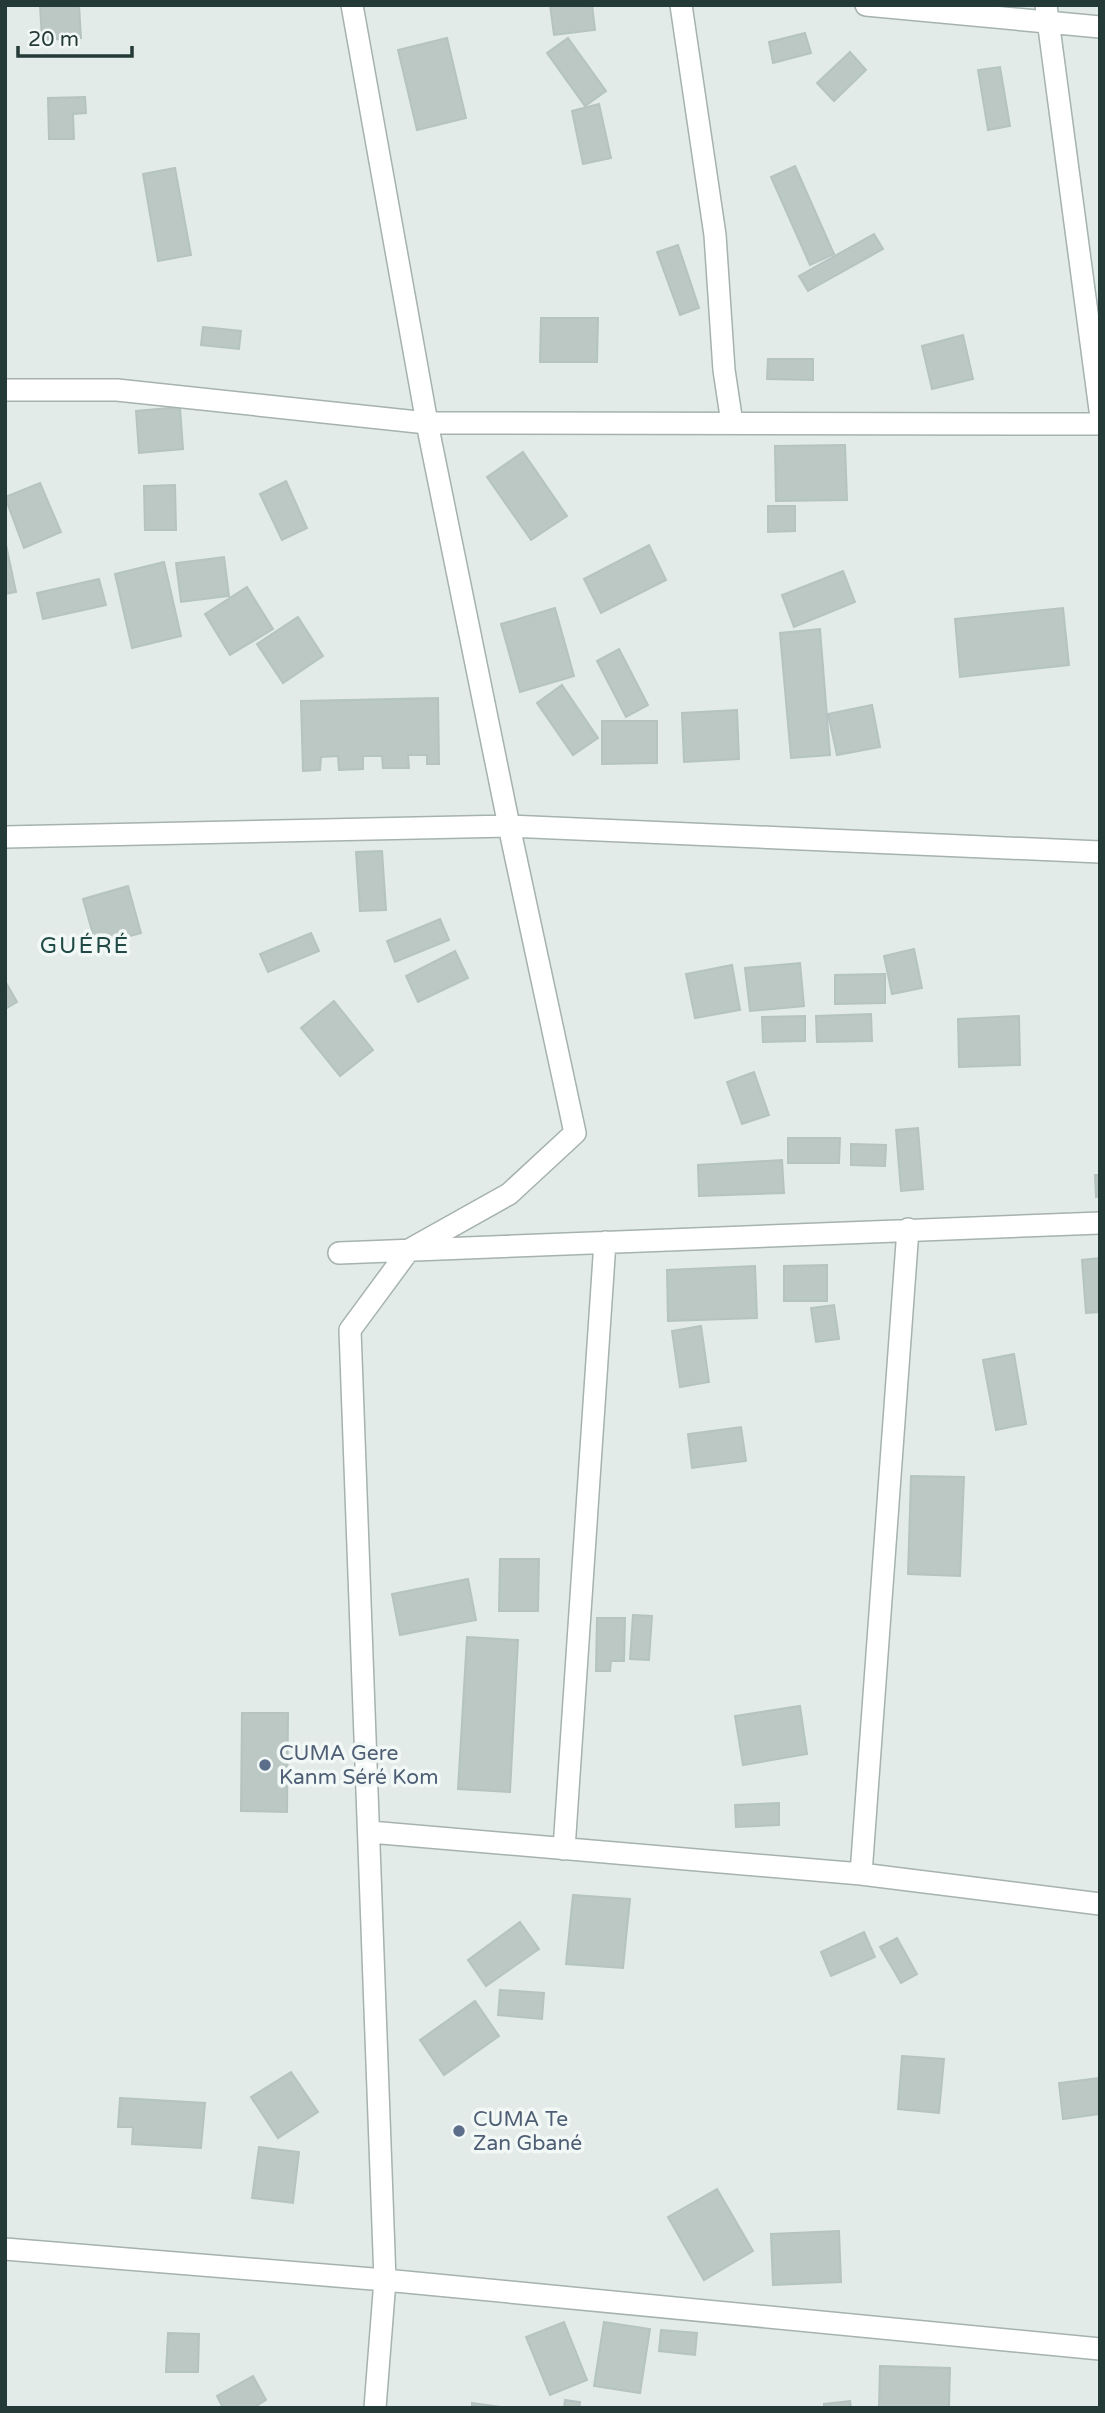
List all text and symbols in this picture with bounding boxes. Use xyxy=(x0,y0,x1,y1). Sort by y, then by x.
scale bar xyxy=(18,14,131,58)
text: 20 m xyxy=(28,27,79,52)
district label: GUÉRÉ xyxy=(40,932,130,960)
place label: CUMA Gere Kanm Séré Kom xyxy=(279,1741,438,1790)
marker: CUMA Gere Kanm Séré Kom xyxy=(257,1757,273,1773)
place label: CUMA Te Zan Gbané xyxy=(473,2107,582,2156)
marker: CUMA Te Zan Gbané xyxy=(451,2123,467,2139)

